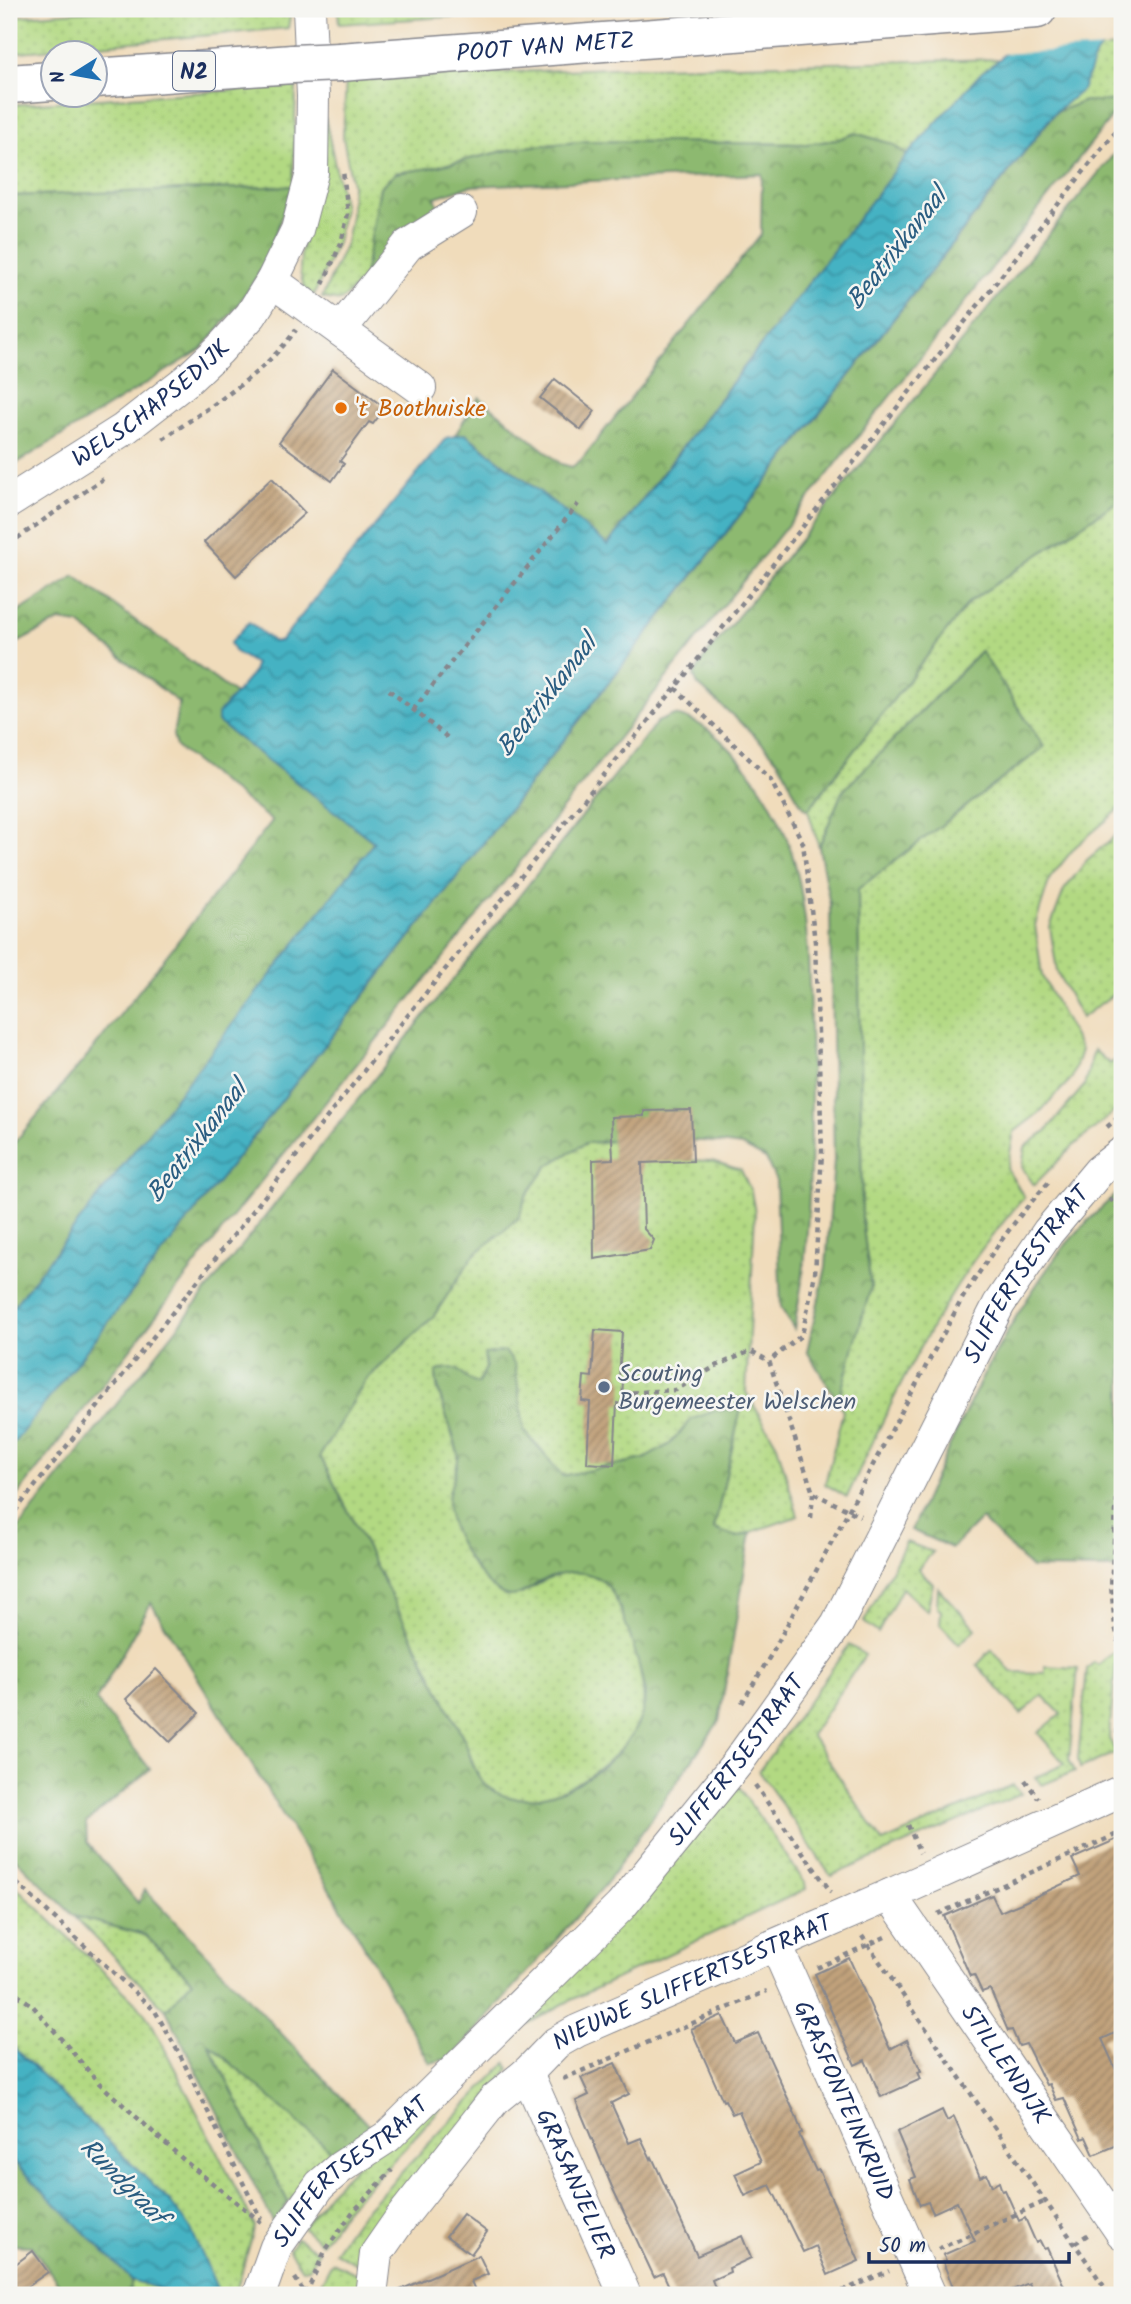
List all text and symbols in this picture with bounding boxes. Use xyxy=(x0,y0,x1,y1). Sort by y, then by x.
street label: POOT VAN METZ xyxy=(455,22,636,74)
north arrow xyxy=(38,38,108,108)
road number: N2 xyxy=(173,52,215,90)
text: N xyxy=(43,68,75,86)
water label: Beatrixkanaal xyxy=(836,175,962,319)
street label: WELSCHAPSEDIJK xyxy=(64,331,241,478)
place label: 't Boothuiske xyxy=(355,390,486,429)
marker: 't Boothuiske xyxy=(333,400,349,416)
water label: Beatrixkanaal xyxy=(486,622,612,766)
water label: Beatrixkanaal xyxy=(136,1068,262,1212)
street label: SLIFFERTSESTRAAT xyxy=(954,1176,1102,1371)
place label: Scouting Burgemeester Welschen xyxy=(618,1355,856,1422)
marker: Scouting Burgemeester Welschen xyxy=(596,1379,612,1395)
street label: SLIFFERTSESTRAAT xyxy=(659,1665,817,1856)
street label: NIEUWE SLIFFERTSESTRAAT xyxy=(545,1904,841,2062)
street label: GRASFONTEINKRUID xyxy=(782,1995,904,2208)
street label: STILLENDIJK xyxy=(950,1997,1060,2133)
street label: SLIFFERTSESTRAAT xyxy=(263,2086,441,2257)
street label: GRASANJELIER xyxy=(524,2103,625,2266)
water label: Rundgraaf xyxy=(69,2129,181,2241)
scale bar xyxy=(869,2220,1068,2264)
text: 50 m xyxy=(879,2230,926,2263)

